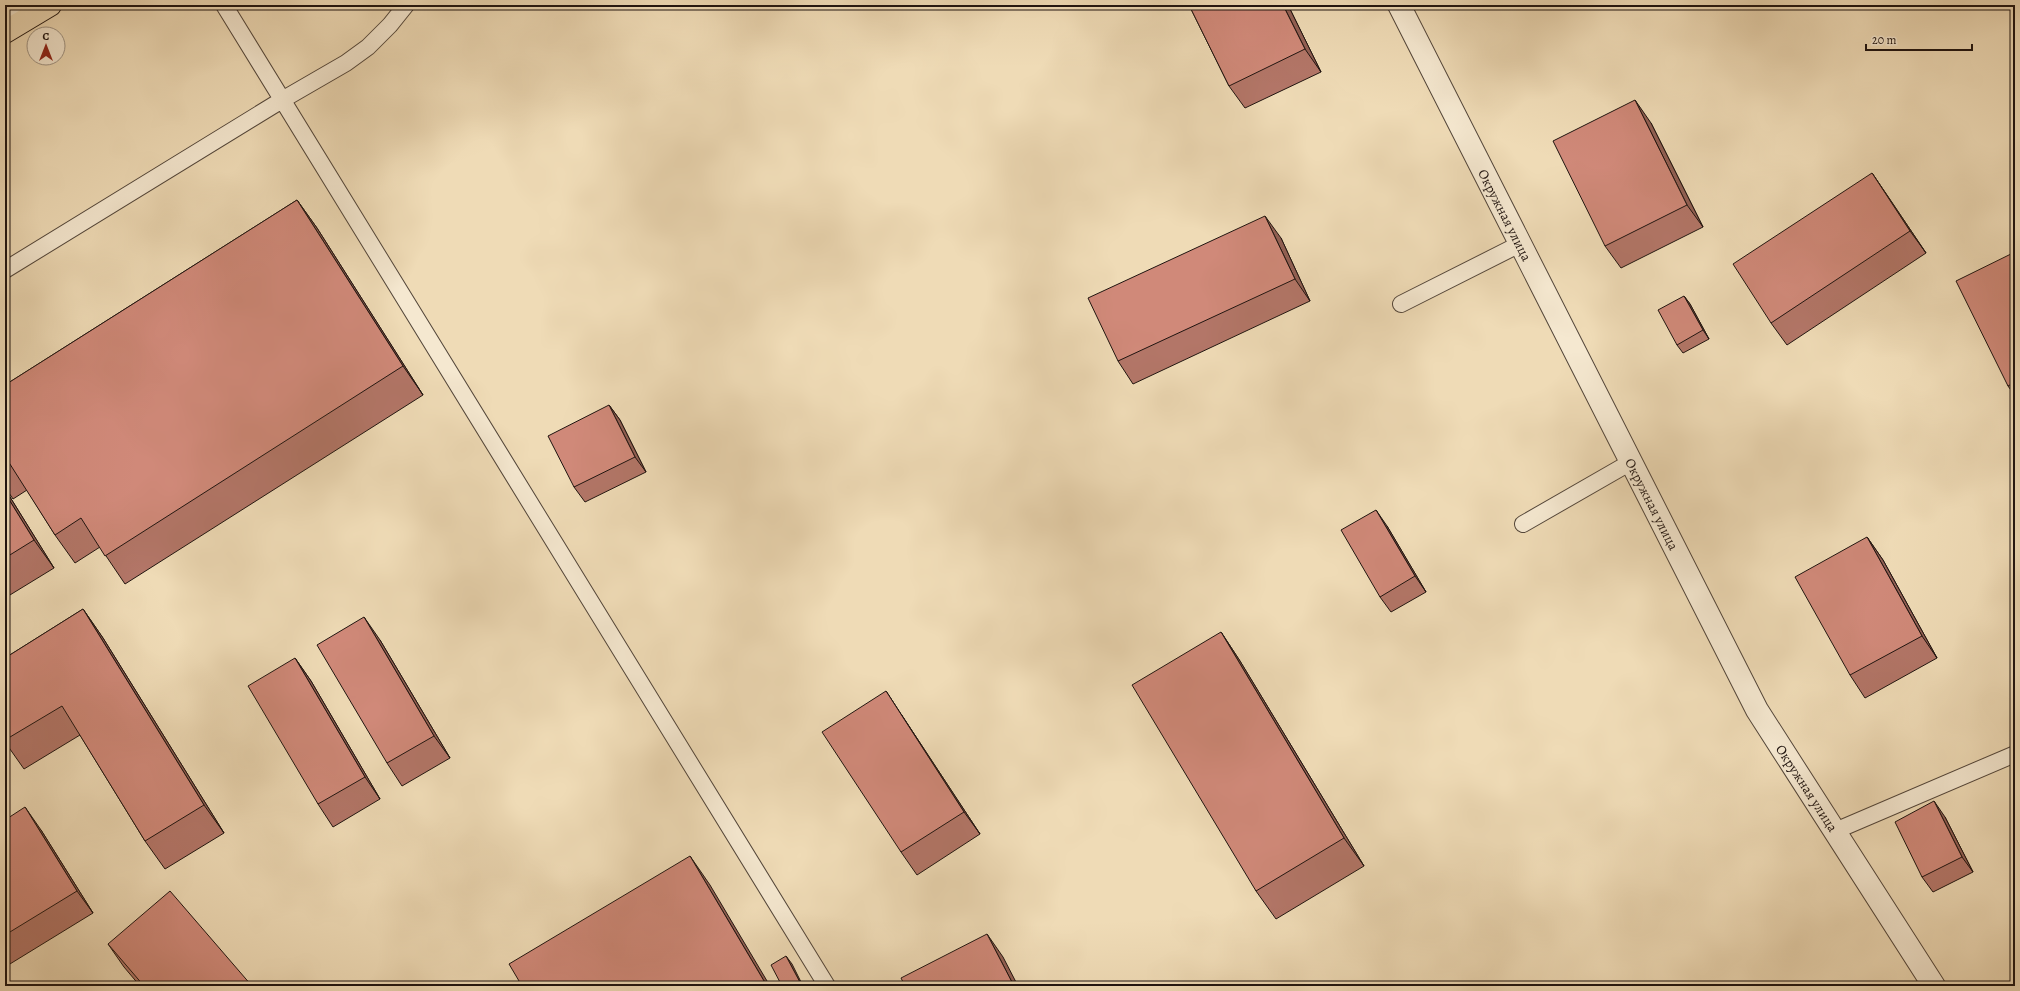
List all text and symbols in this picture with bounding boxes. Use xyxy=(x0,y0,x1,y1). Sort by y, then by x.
north arrow xyxy=(26,26,66,66)
scale bar xyxy=(1866,26,1972,52)
text: С xyxy=(43,29,50,44)
text: 20 m xyxy=(1872,32,1896,48)
street label: Окружная улица xyxy=(1473,166,1536,265)
street label: Окружная улица xyxy=(1620,455,1683,554)
street label: Окружная улица xyxy=(1771,741,1842,836)

